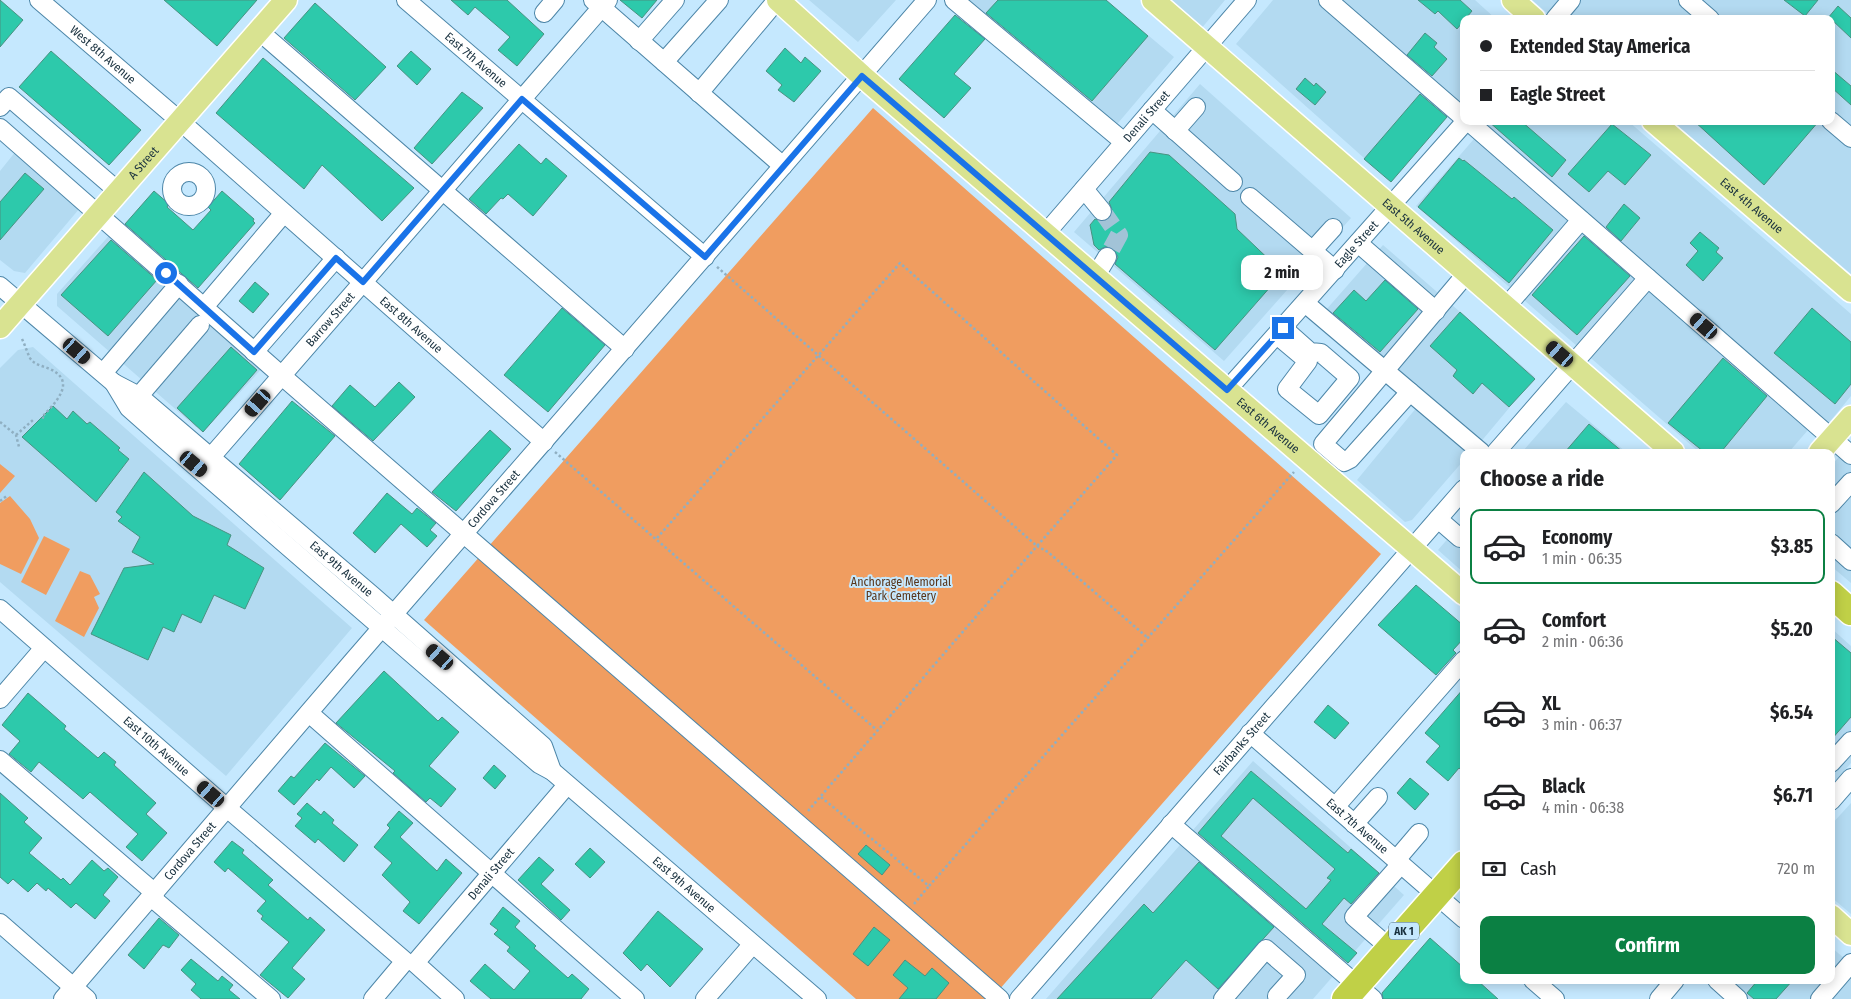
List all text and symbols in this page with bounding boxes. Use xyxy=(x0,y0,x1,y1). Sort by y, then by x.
street label: West 8th Avenue xyxy=(67,23,138,87)
street label: East 7th Avenue xyxy=(442,29,510,90)
text: Extended Stay America xyxy=(1510,35,1691,58)
text: Eagle Street xyxy=(1510,83,1605,106)
street label: Denali Street xyxy=(1121,88,1173,145)
street label: A Street xyxy=(126,144,162,182)
street label: East 4th Avenue xyxy=(1717,175,1786,236)
street label: East 5th Avenue xyxy=(1379,196,1447,257)
street label: Eagle Street xyxy=(1332,218,1381,271)
callout: 2 min xyxy=(1242,255,1324,290)
route start xyxy=(155,262,177,284)
text: 2 min xyxy=(1264,263,1300,282)
street label: Barrow Street xyxy=(303,290,358,350)
street label: East 8th Avenue xyxy=(377,294,445,356)
car xyxy=(1687,310,1720,342)
route end xyxy=(1272,317,1294,339)
car xyxy=(60,335,93,367)
car xyxy=(1543,338,1576,370)
car xyxy=(242,387,273,419)
street label: East 6th Avenue xyxy=(1234,395,1302,456)
car xyxy=(177,449,210,479)
text: Choose a ride xyxy=(1480,465,1604,492)
street label: Cordova Street xyxy=(465,467,523,531)
icon: car xyxy=(1482,524,1527,569)
text: Economy xyxy=(1542,526,1612,549)
text: $3.85 xyxy=(1771,535,1813,558)
street label: East 9th Avenue xyxy=(307,538,376,600)
text: 1 min · 06:35 xyxy=(1542,549,1622,568)
park label: Anchorage Memorial Park Cemetery xyxy=(851,575,951,603)
icon: car xyxy=(1482,607,1527,652)
text: Comfort xyxy=(1542,609,1606,632)
text: $5.20 xyxy=(1771,618,1813,641)
text: 2 min · 06:36 xyxy=(1542,632,1623,651)
car xyxy=(423,641,456,673)
icon: car xyxy=(1482,690,1527,735)
text: XL xyxy=(1542,692,1561,715)
text: $6.54 xyxy=(1770,701,1813,724)
street label: Fairbanks Street xyxy=(1211,709,1273,778)
street label: East 10th Avenue xyxy=(120,713,192,779)
text: 3 min · 06:37 xyxy=(1542,715,1622,734)
icon: car xyxy=(1482,773,1527,818)
text: Black xyxy=(1542,775,1585,798)
car xyxy=(194,778,227,810)
text: $6.71 xyxy=(1773,784,1813,807)
street label: East 7th Avenue xyxy=(1323,796,1391,857)
text: 4 min · 06:38 xyxy=(1542,798,1624,817)
street label: Cordova Street xyxy=(161,819,219,883)
street label: Denali Street xyxy=(465,845,517,903)
street label: East 9th Avenue xyxy=(650,854,718,915)
icon: cash xyxy=(1480,855,1508,883)
text: Cash xyxy=(1520,857,1557,880)
text: 720 m xyxy=(1777,859,1815,878)
button: Confirm xyxy=(1480,916,1815,974)
road number: AK 1 xyxy=(1389,922,1419,939)

